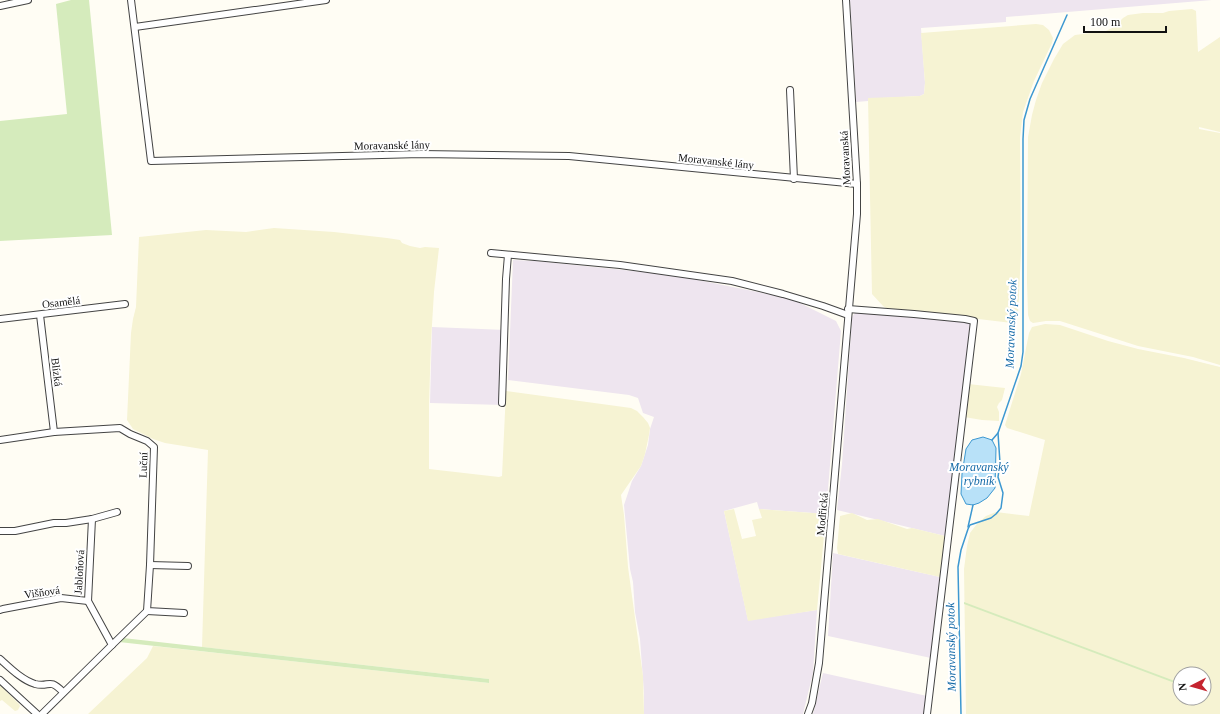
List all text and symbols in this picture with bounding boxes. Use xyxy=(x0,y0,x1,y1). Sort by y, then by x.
scale bar xyxy=(1084,8,1166,34)
text: 100 m xyxy=(1090,15,1121,29)
street label: Moravanská xyxy=(838,130,852,185)
street label: Moravanské lány xyxy=(354,138,431,152)
street label: Moravanské lány xyxy=(678,151,755,171)
water label: Moravanský potok xyxy=(1002,279,1020,370)
street label: Osamělá xyxy=(41,294,81,310)
street label: Blízká xyxy=(49,357,65,387)
street label: Luční xyxy=(137,452,149,478)
water label: Moravanský rybník xyxy=(948,460,1009,488)
street label: Modřická xyxy=(814,492,830,536)
street label: Jabloňová xyxy=(72,549,86,595)
street label: Višňová xyxy=(23,584,61,600)
water label: Moravanský potok xyxy=(943,602,959,693)
north arrow xyxy=(1172,666,1212,706)
text: N xyxy=(1176,682,1188,692)

